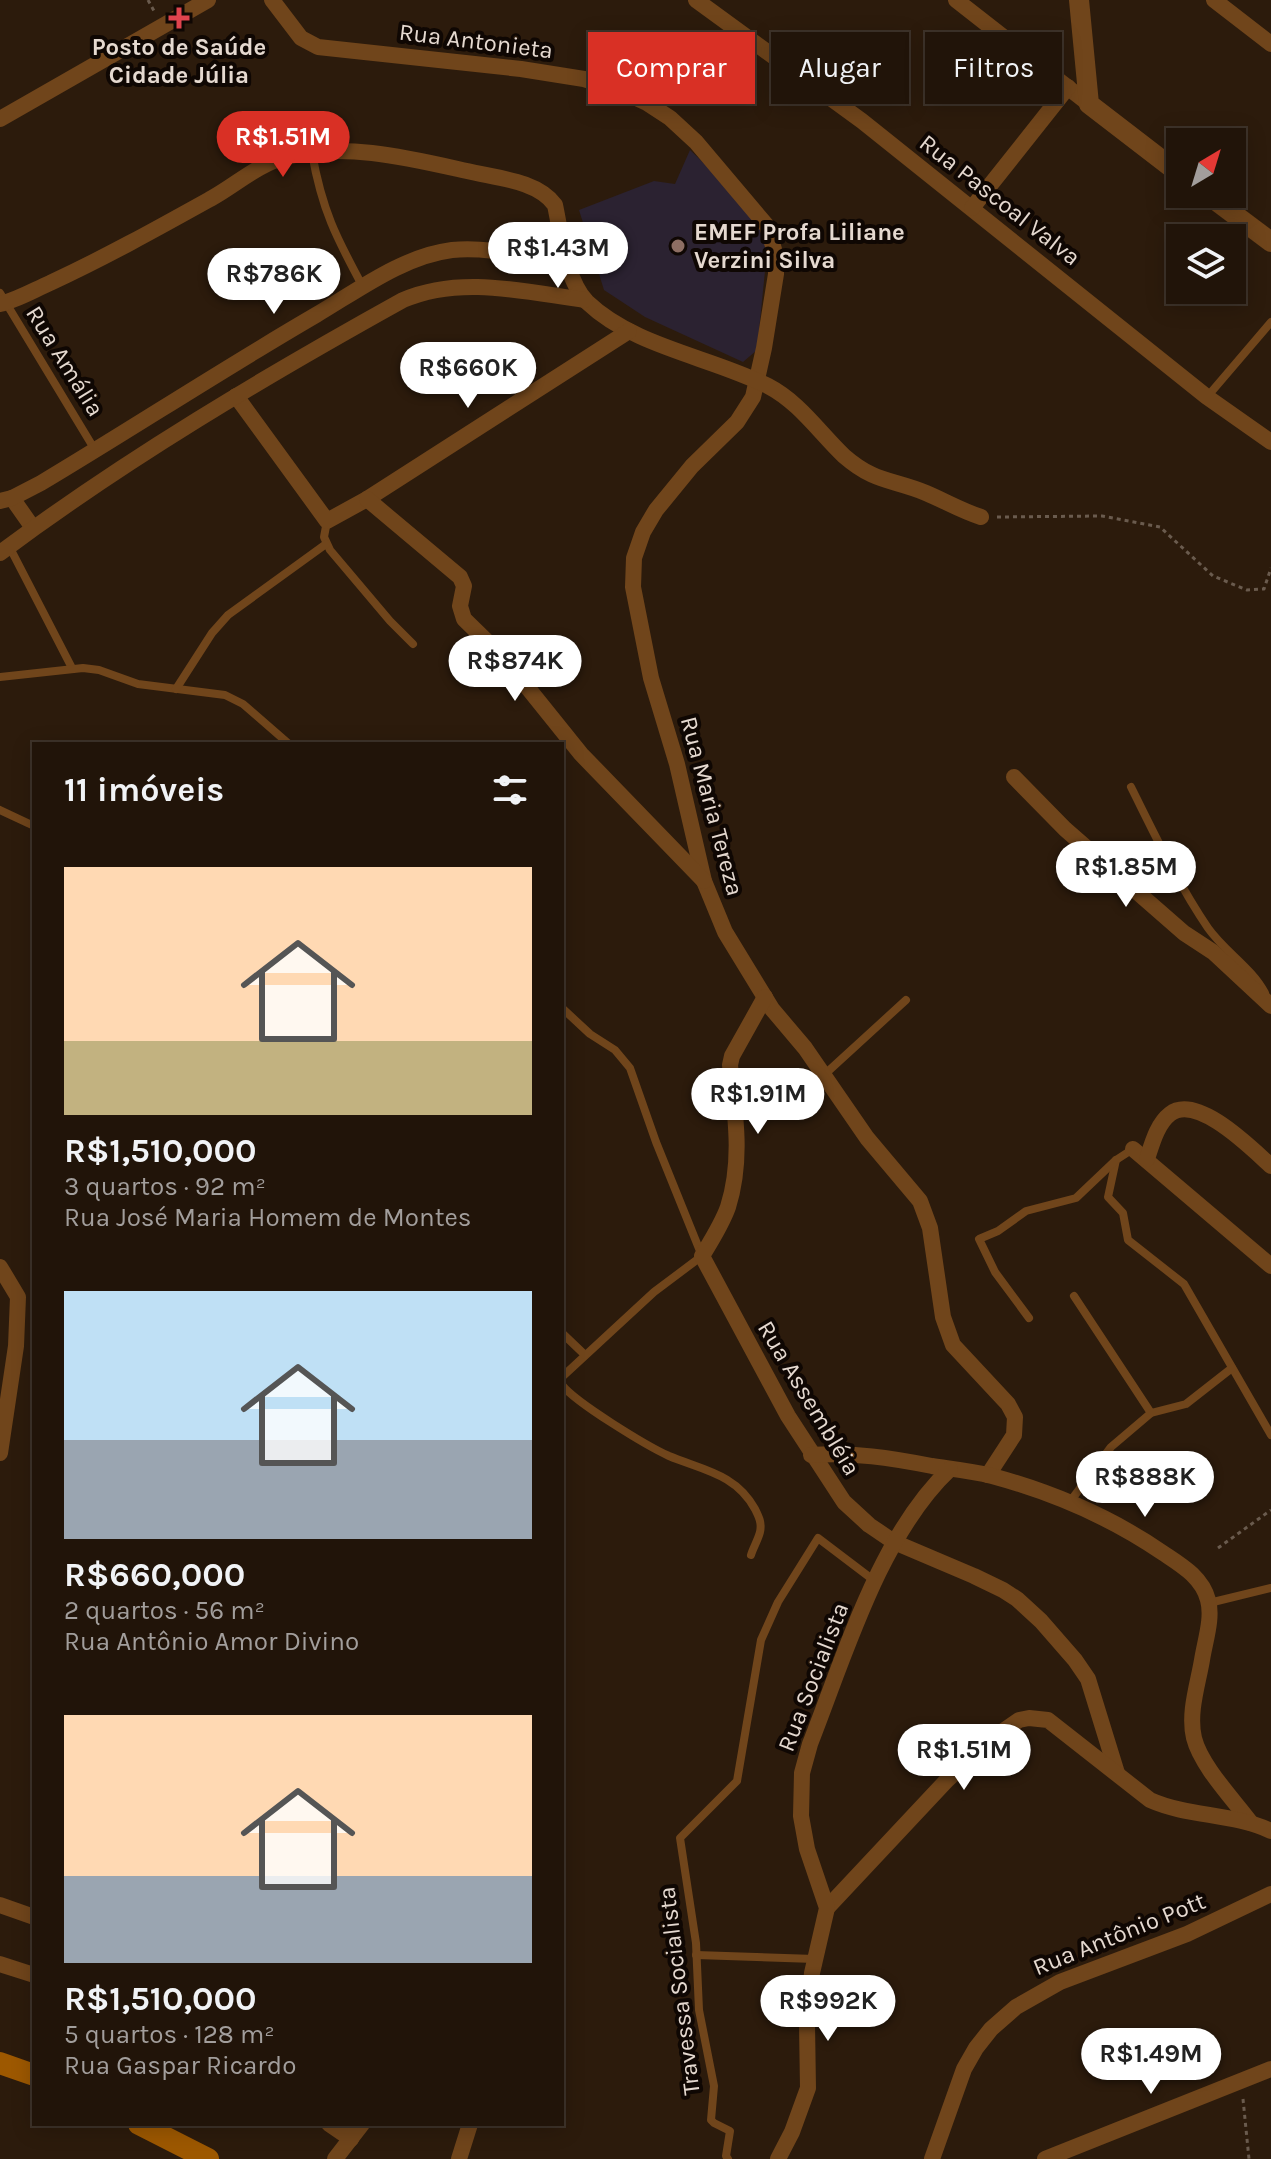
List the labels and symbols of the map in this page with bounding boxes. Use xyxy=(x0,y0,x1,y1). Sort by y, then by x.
marker: Posto de Saúde Cidade Júlia xyxy=(168,7,190,29)
street label: Rua Antonieta xyxy=(397,18,555,64)
place label: Posto de Saúde Cidade Júlia xyxy=(92,33,266,89)
pin: R$1.51M xyxy=(209,111,357,179)
north arrow xyxy=(1166,128,1246,208)
street label: Rua Pascoal Valva xyxy=(914,129,1086,271)
place label: EMEF Profª Liliane Verzini Silva xyxy=(694,218,905,274)
pin: R$1.43M xyxy=(484,222,632,290)
marker: EMEF Profª Liliane Verzini Silva xyxy=(669,237,687,255)
pin: R$786K xyxy=(209,248,339,316)
street label: Rua Amália xyxy=(20,301,110,421)
pin: R$660K xyxy=(403,342,533,410)
pin: R$874K xyxy=(450,635,580,703)
street label: Rua Maria Tereza xyxy=(675,713,749,899)
pin: R$1.85M xyxy=(1052,841,1200,909)
pin: R$1.91M xyxy=(684,1068,832,1136)
street label: Rua Assembléia xyxy=(752,1316,866,1480)
pin: R$888K xyxy=(1080,1451,1210,1519)
street label: Rua Socialista xyxy=(772,1599,854,1755)
pin: R$1.51M xyxy=(890,1724,1038,1792)
street label: Travessa Socialista xyxy=(652,1885,706,2097)
street label: Rua Antônio Pott xyxy=(1029,1887,1209,1981)
pin: R$992K xyxy=(763,1975,893,2043)
pin: R$1.49M xyxy=(1077,2028,1225,2096)

